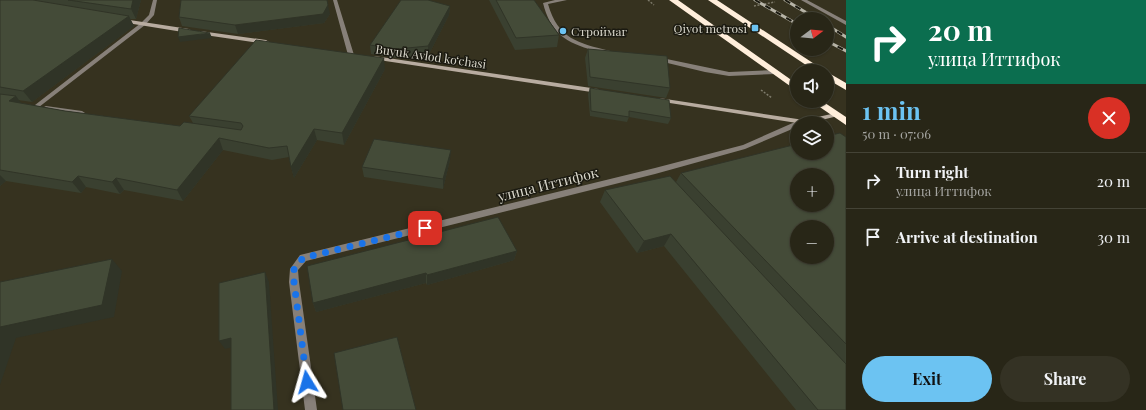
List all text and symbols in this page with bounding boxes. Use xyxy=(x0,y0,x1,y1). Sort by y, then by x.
text: 20 m xyxy=(928,11,993,48)
north arrow xyxy=(790,12,834,56)
map controls xyxy=(790,12,834,264)
icon: right xyxy=(862,16,914,68)
place label: Qiyot metrosi xyxy=(674,20,747,36)
place label: Строймаг xyxy=(571,23,627,39)
marker: Qiyot metrosi xyxy=(750,23,760,33)
marker: Строймаг xyxy=(558,26,568,36)
street label: Buyuk Avlod koʻchasi xyxy=(375,40,488,72)
text: улица Иттифок xyxy=(928,47,1061,71)
button: sound xyxy=(790,64,834,108)
text: 1 min xyxy=(862,94,921,126)
button: close xyxy=(1088,97,1130,139)
button: layers xyxy=(790,116,834,160)
text: 50 m · 07:06 xyxy=(862,125,931,142)
street label: улица Иттифок xyxy=(495,162,600,206)
text: Turn right xyxy=(896,162,969,182)
button: + xyxy=(790,168,834,212)
icon: right xyxy=(862,170,884,192)
text: 20 m xyxy=(1097,171,1130,191)
text: улица Иттифок xyxy=(896,182,992,199)
pin xyxy=(408,211,442,245)
icon: arrive xyxy=(414,217,436,239)
button: − xyxy=(790,220,834,264)
icon: arrive xyxy=(862,226,884,248)
text: Arrive at destination xyxy=(896,227,1038,247)
text: 30 m xyxy=(1097,227,1130,247)
button: Exit xyxy=(862,356,992,402)
button: Share xyxy=(1000,356,1130,402)
position arrow xyxy=(286,361,328,403)

